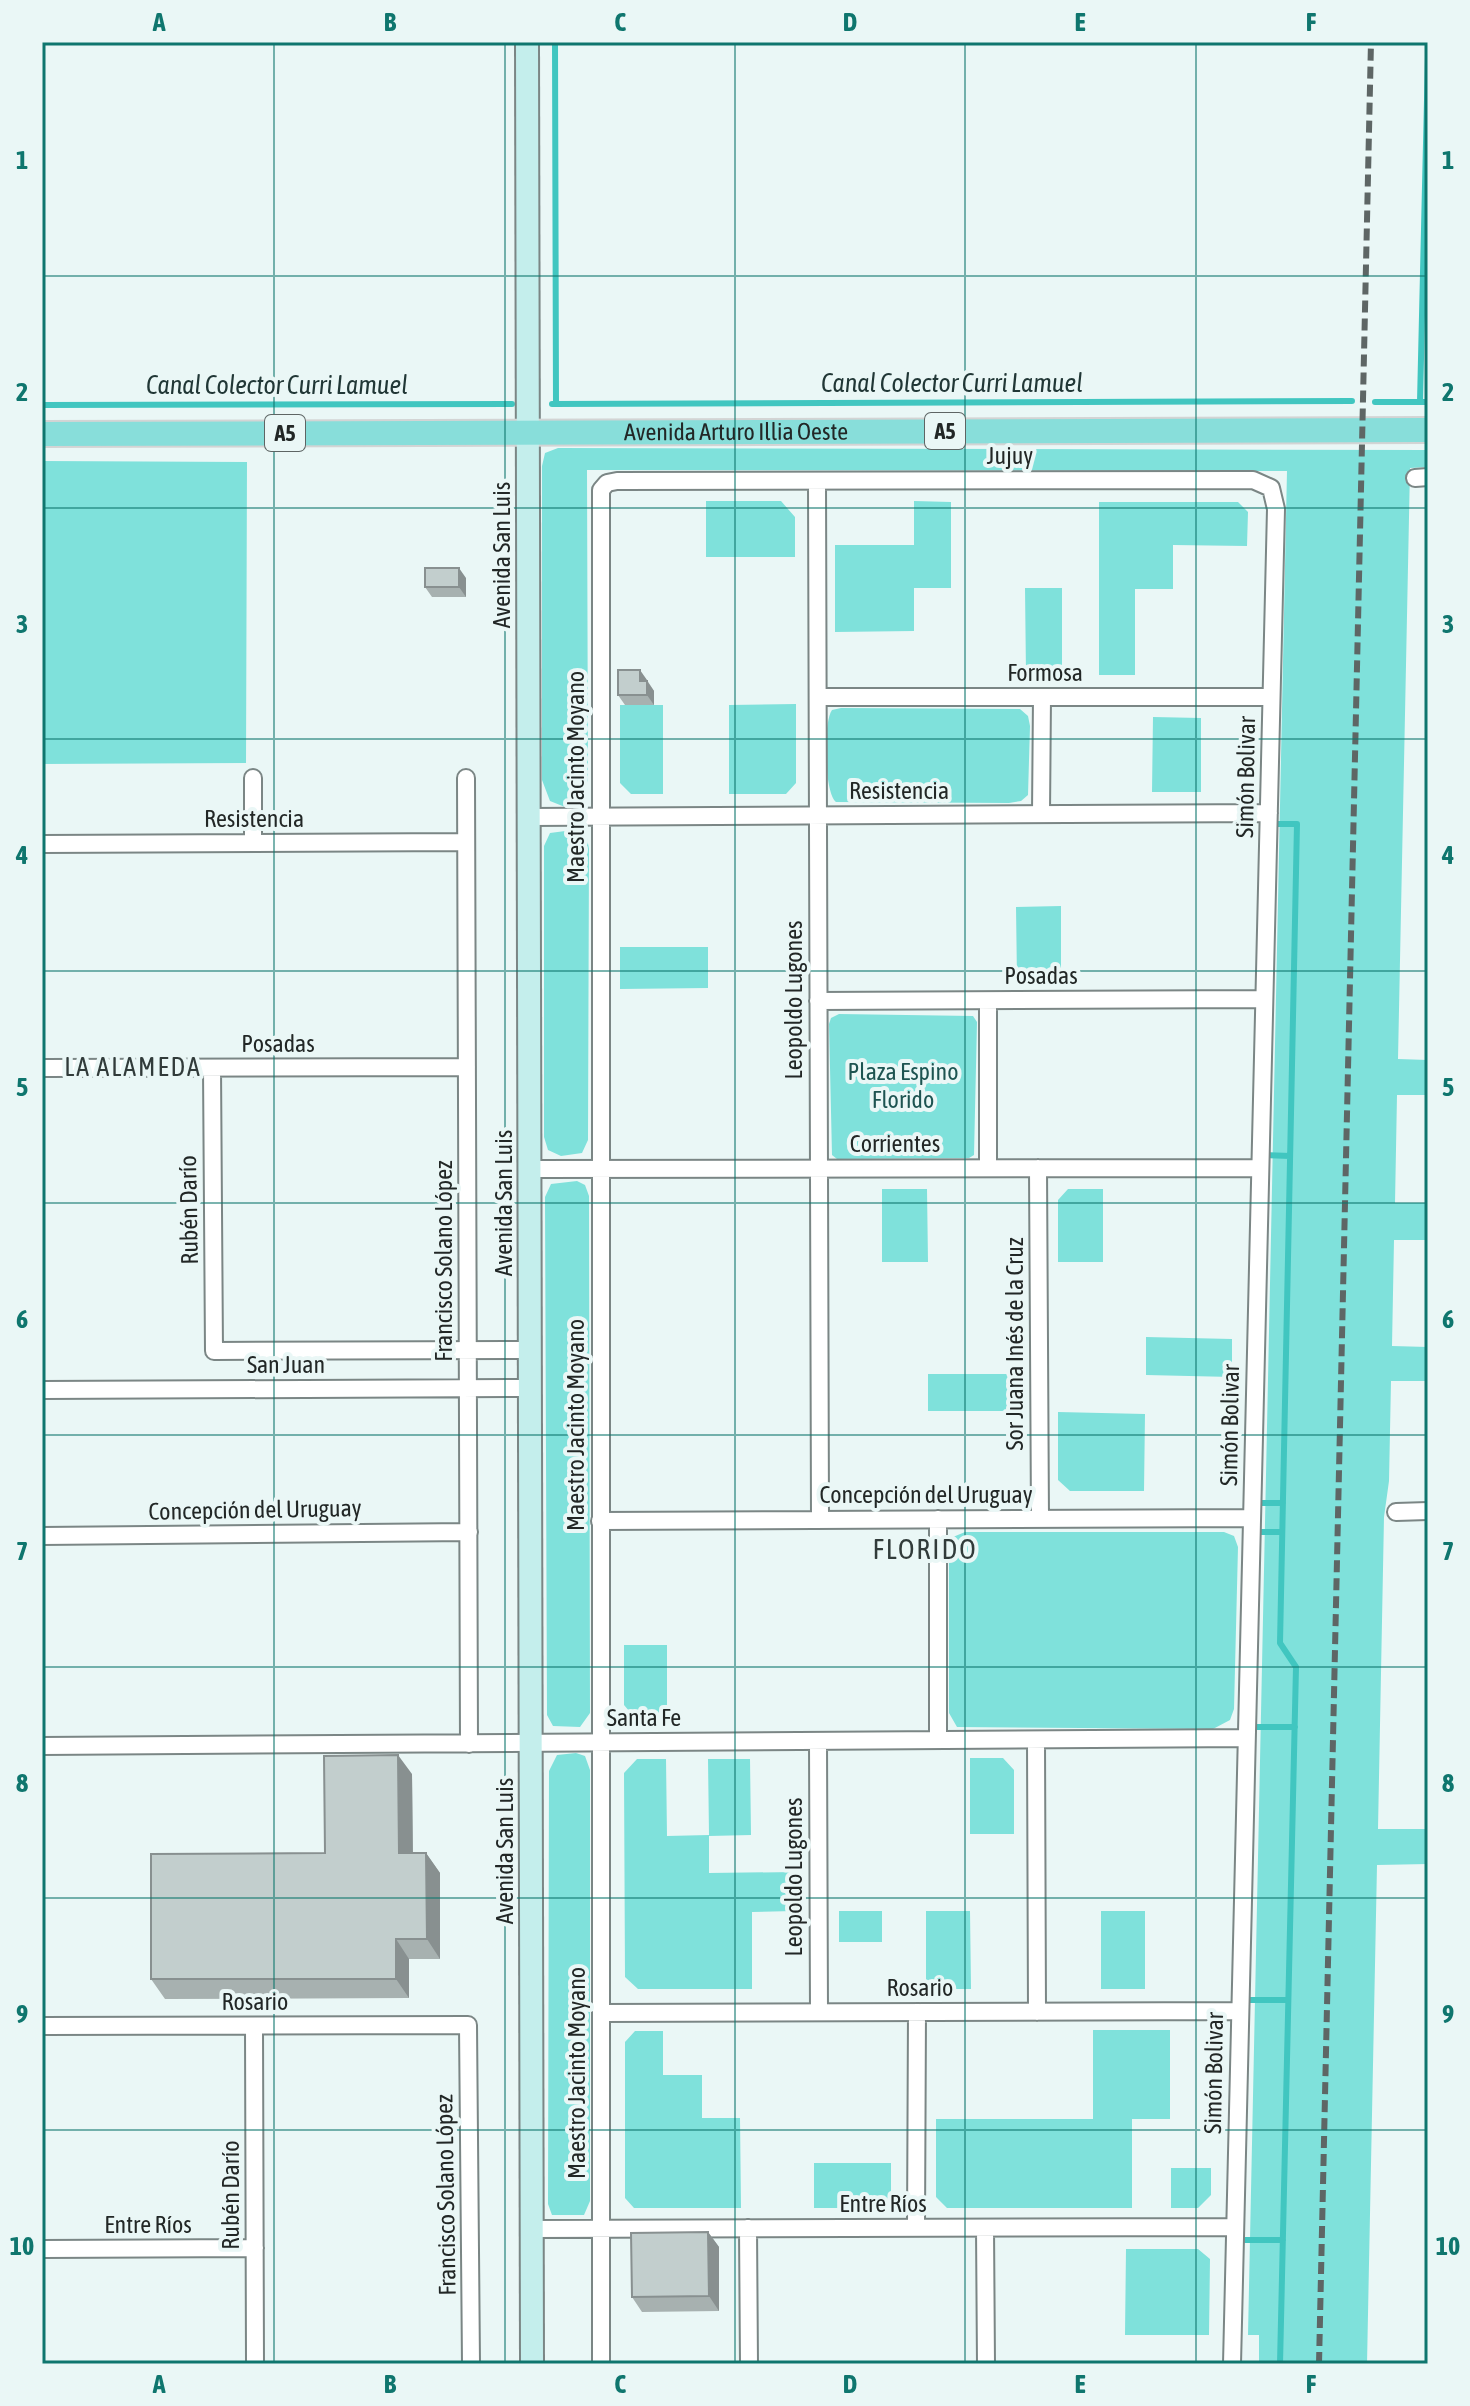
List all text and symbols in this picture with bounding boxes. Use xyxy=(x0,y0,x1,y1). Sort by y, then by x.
text: A xyxy=(152,7,166,37)
text: B xyxy=(384,7,397,37)
text: C xyxy=(614,7,626,37)
text: D xyxy=(843,7,857,37)
text: E xyxy=(1074,7,1086,37)
text: F xyxy=(1306,7,1317,37)
text: 1 xyxy=(16,145,28,175)
text: 1 xyxy=(1442,145,1454,175)
water label: Canal Colector Curri Lamuel xyxy=(821,368,1083,398)
water label: Canal Colector Curri Lamuel xyxy=(146,370,408,400)
text: 2 xyxy=(16,377,28,407)
text: 2 xyxy=(1442,377,1454,407)
road number: A5 xyxy=(925,413,965,449)
road number: A5 xyxy=(265,415,305,451)
street label: Avenida Arturo Illia Oeste xyxy=(624,418,848,445)
street label: Jujuy xyxy=(987,442,1033,469)
street label: Avenida San Luis xyxy=(488,482,515,628)
text: 3 xyxy=(16,609,28,639)
text: 3 xyxy=(1442,609,1454,639)
street label: Formosa xyxy=(1007,659,1083,686)
street label: Maestro Jacinto Moyano xyxy=(562,671,589,883)
street label: Simón Bolivar xyxy=(1231,715,1260,838)
street label: Resistencia xyxy=(849,777,949,804)
street label: Resistencia xyxy=(204,805,304,832)
text: 4 xyxy=(15,840,28,870)
text: 4 xyxy=(1441,840,1454,870)
street label: Leopoldo Lugones xyxy=(780,920,807,1080)
street label: Posadas xyxy=(1004,962,1078,989)
street label: Posadas xyxy=(241,1030,315,1057)
district label: LA ALAMEDA xyxy=(64,1052,202,1082)
park label: Plaza Espino Florido xyxy=(848,1058,958,1113)
text: 5 xyxy=(16,1072,28,1102)
text: 5 xyxy=(1442,1072,1454,1102)
street label: Avenida San Luis xyxy=(490,1130,517,1276)
street label: Corrientes xyxy=(850,1130,940,1157)
street label: Rubén Darío xyxy=(174,1155,203,1265)
street label: Francisco Solano López xyxy=(430,1160,457,1362)
street label: Sor Juana Inés de la Cruz xyxy=(1001,1237,1028,1451)
text: 6 xyxy=(16,1304,28,1334)
text: 6 xyxy=(1442,1304,1454,1334)
street label: Maestro Jacinto Moyano xyxy=(562,1319,589,1531)
street label: San Juan xyxy=(247,1351,325,1378)
street label: Simón Bolivar xyxy=(1215,1363,1244,1486)
street label: Concepción del Uruguay xyxy=(819,1481,1033,1508)
street label: Concepción del Uruguay xyxy=(148,1494,362,1525)
district label: FLORIDO xyxy=(872,1533,978,1565)
text: 7 xyxy=(16,1536,28,1566)
text: 7 xyxy=(1442,1536,1454,1566)
street label: Santa Fe xyxy=(607,1704,681,1731)
text: 8 xyxy=(16,1768,28,1798)
text: 8 xyxy=(1442,1768,1454,1798)
street label: Avenida San Luis xyxy=(491,1778,518,1924)
street label: Leopoldo Lugones xyxy=(780,1797,807,1957)
street label: Maestro Jacinto Moyano xyxy=(563,1967,590,2179)
street label: Rosario xyxy=(887,1974,953,2001)
street label: Rosario xyxy=(222,1988,288,2015)
text: 9 xyxy=(16,1999,28,2029)
text: 9 xyxy=(1442,1999,1454,2029)
street label: Simón Bolivar xyxy=(1199,2011,1228,2134)
street label: Francisco Solano López xyxy=(430,2094,461,2296)
street label: Rubén Darío xyxy=(217,2140,244,2250)
street label: Entre Ríos xyxy=(839,2190,927,2217)
street label: Entre Ríos xyxy=(104,2211,192,2238)
text: 10 xyxy=(10,2231,34,2261)
text: 10 xyxy=(1436,2231,1460,2261)
text: A xyxy=(152,2369,166,2399)
text: B xyxy=(384,2369,397,2399)
text: C xyxy=(614,2369,626,2399)
text: D xyxy=(843,2369,857,2399)
text: E xyxy=(1074,2369,1086,2399)
text: F xyxy=(1306,2369,1317,2399)

